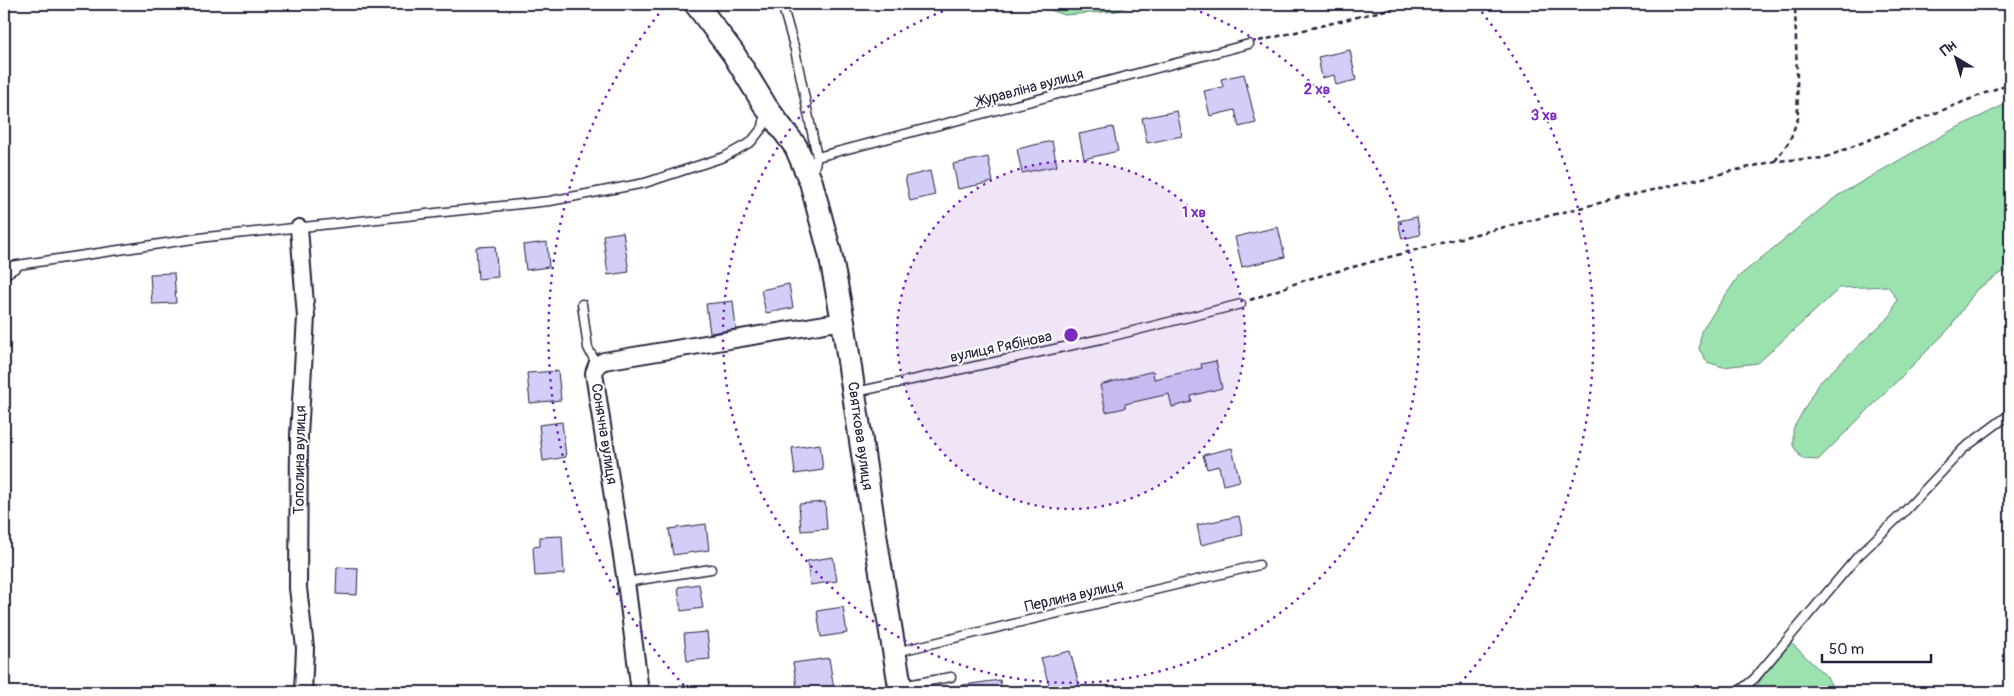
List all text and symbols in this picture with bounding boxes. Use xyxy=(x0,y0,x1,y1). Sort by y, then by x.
north arrow xyxy=(1932,32,1982,82)
text: Пн xyxy=(1937,37,1960,60)
street label: Журавліна вулиця xyxy=(973,65,1086,112)
text: 2 хв xyxy=(1304,80,1330,99)
text: 3 хв xyxy=(1531,106,1557,125)
text: 1 хв xyxy=(1182,203,1206,222)
centre of rings xyxy=(1062,326,1080,344)
street label: вулиця Рябінова xyxy=(948,327,1054,367)
street label: Святкова вулиця xyxy=(843,380,877,492)
street label: Сонячна вулиця xyxy=(587,382,621,486)
street label: Тополина вулиця xyxy=(290,405,310,515)
street label: Перлина вулиця xyxy=(1023,575,1125,617)
scale bar xyxy=(1822,631,1930,663)
text: 50 m xyxy=(1829,640,1864,659)

